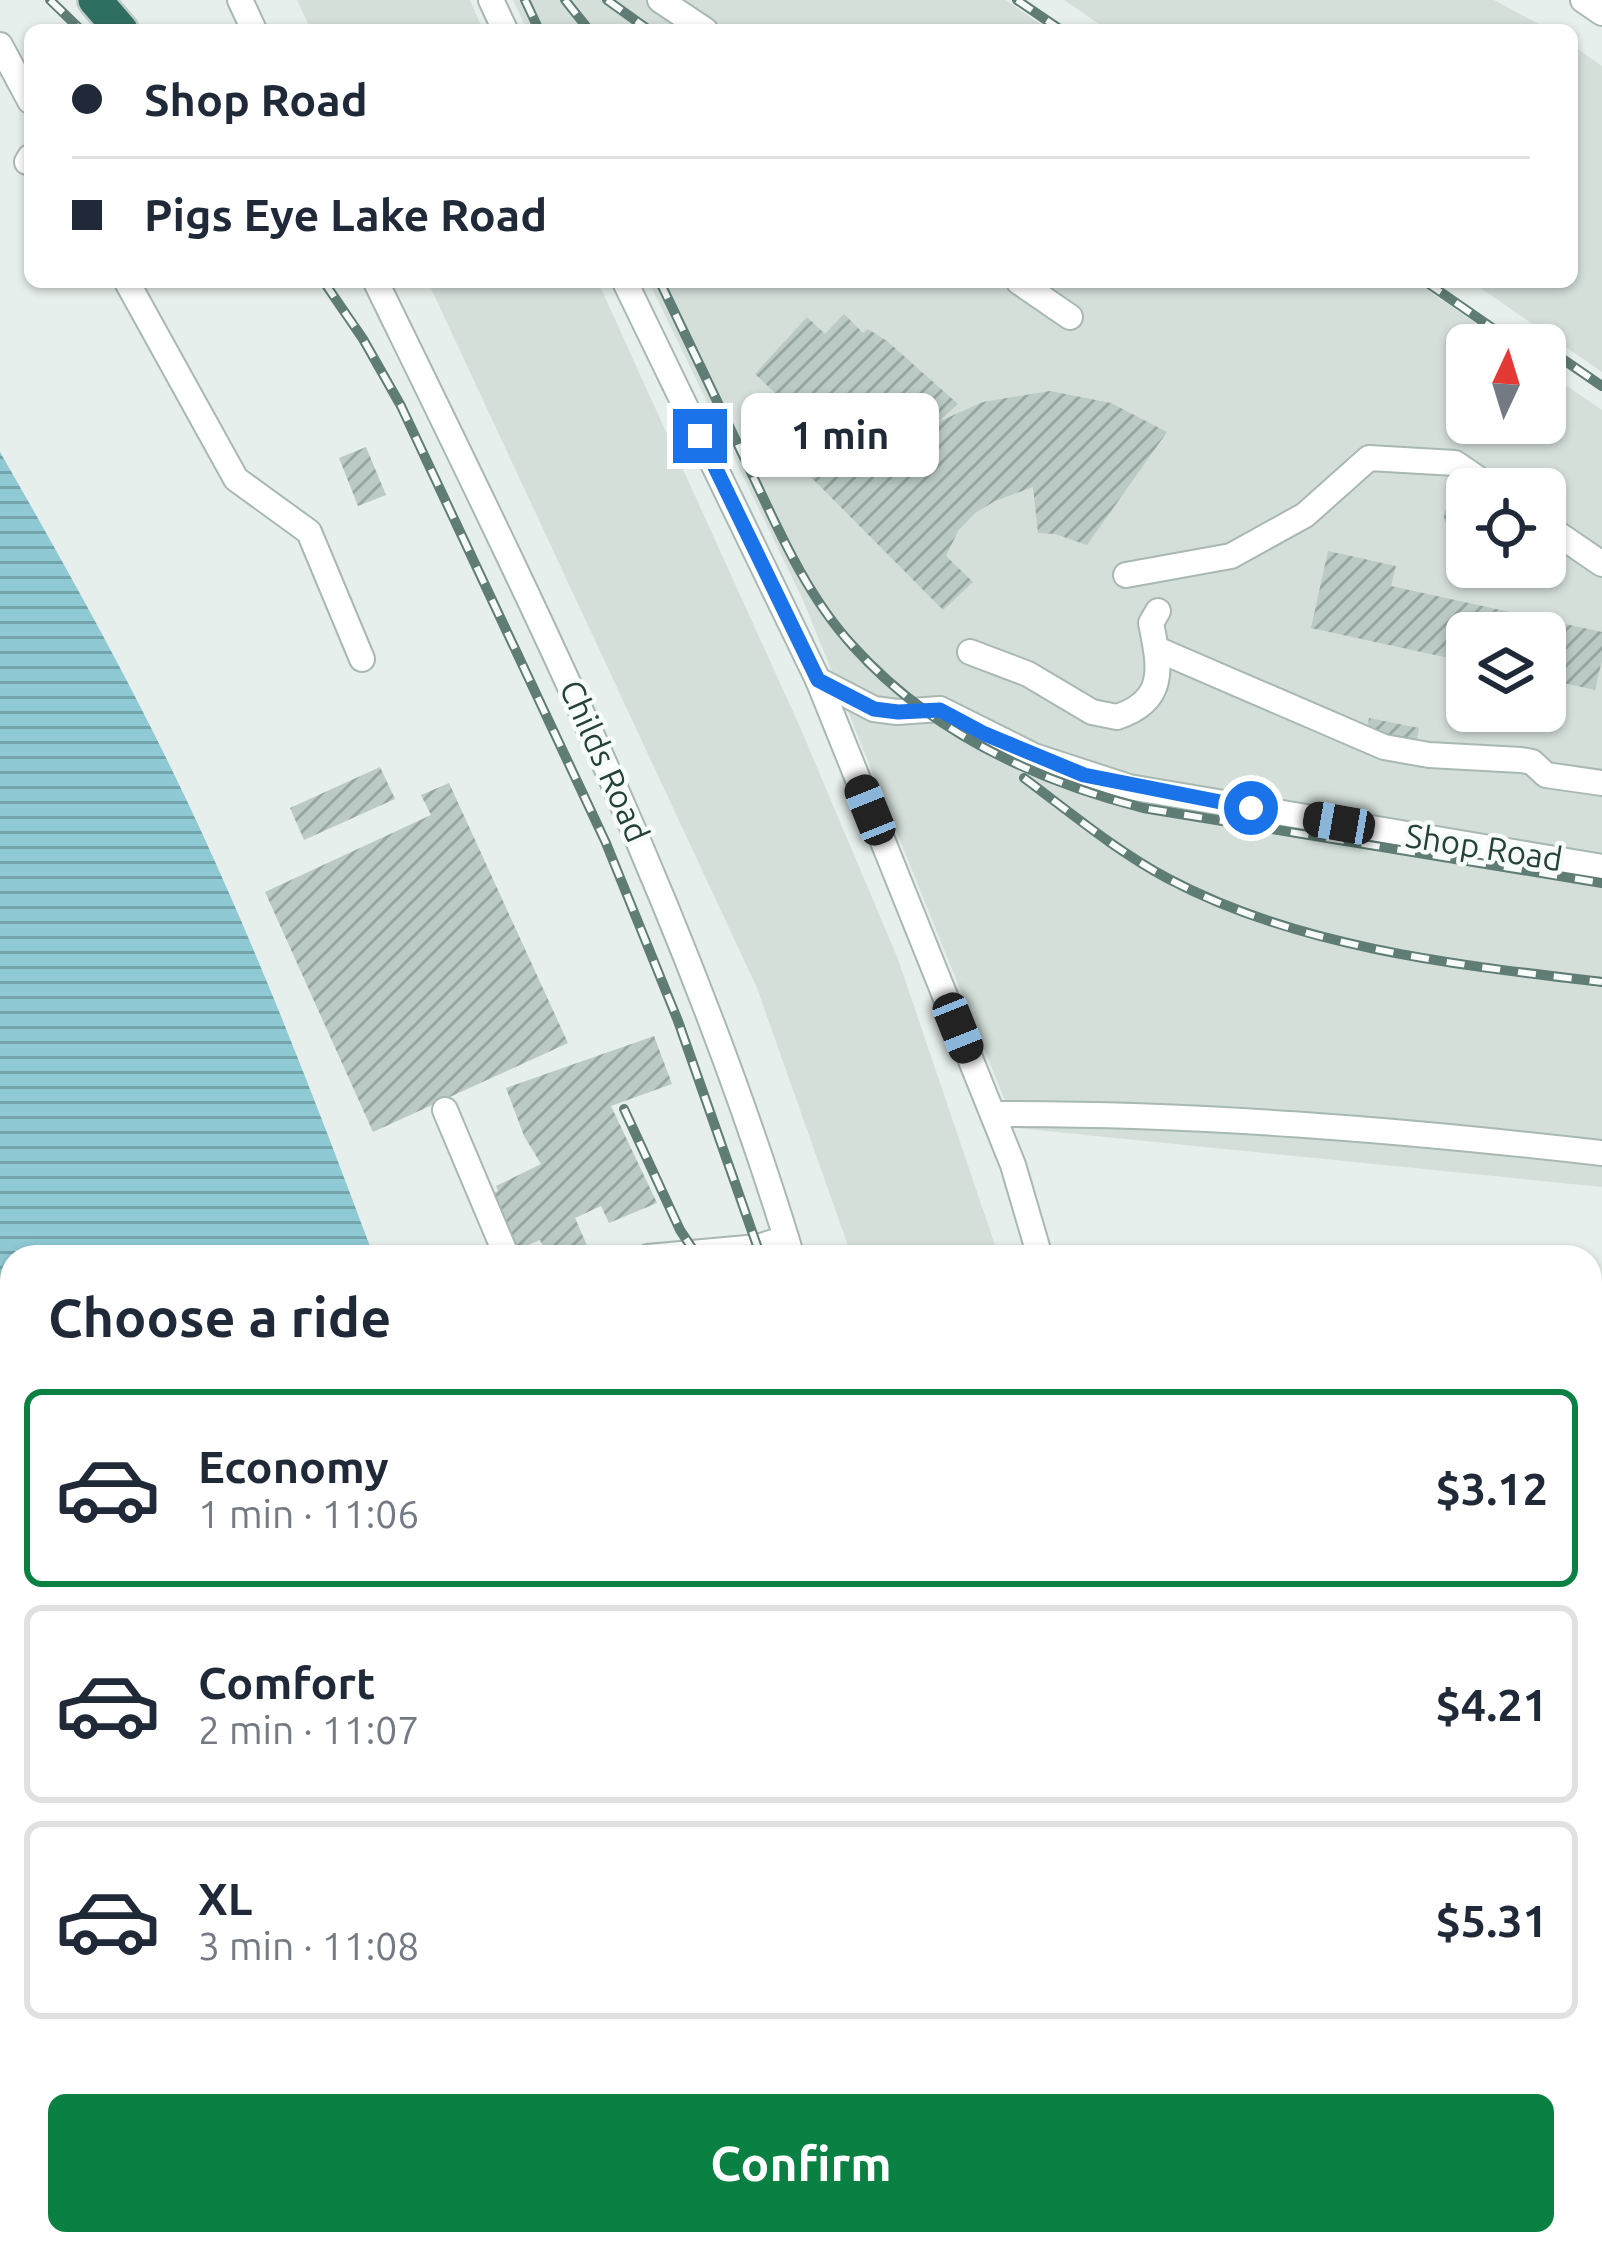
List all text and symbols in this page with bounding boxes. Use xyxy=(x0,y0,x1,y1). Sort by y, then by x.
text: Shop Road xyxy=(144,74,368,125)
text: Pigs Eye Lake Road xyxy=(144,189,547,240)
north arrow xyxy=(1446,324,1566,444)
map controls xyxy=(1446,324,1566,732)
callout: 1 min xyxy=(742,394,940,478)
route end xyxy=(673,409,727,463)
text: 1 min xyxy=(791,413,889,456)
button: locate xyxy=(1446,468,1566,588)
button: layers xyxy=(1446,612,1566,732)
street label: Childs Road xyxy=(553,674,658,847)
car xyxy=(840,770,900,850)
route start xyxy=(1224,781,1278,835)
car xyxy=(1300,799,1378,847)
street label: Shop Road xyxy=(1403,816,1565,877)
car xyxy=(928,988,988,1068)
text: Choose a ride xyxy=(48,1287,391,1347)
icon: car xyxy=(54,1434,162,1542)
text: Economy xyxy=(198,1441,389,1492)
text: $3.12 xyxy=(1435,1463,1548,1514)
text: 1 min · 11:06 xyxy=(198,1492,419,1535)
icon: car xyxy=(54,1650,162,1758)
text: Comfort xyxy=(198,1657,375,1708)
text: $4.21 xyxy=(1435,1679,1548,1730)
text: 2 min · 11:07 xyxy=(198,1708,419,1751)
icon: car xyxy=(54,1866,162,1974)
text: XL xyxy=(198,1873,252,1924)
text: $5.31 xyxy=(1435,1895,1548,1946)
text: 3 min · 11:08 xyxy=(198,1924,419,1967)
button: Confirm xyxy=(48,2094,1554,2232)

